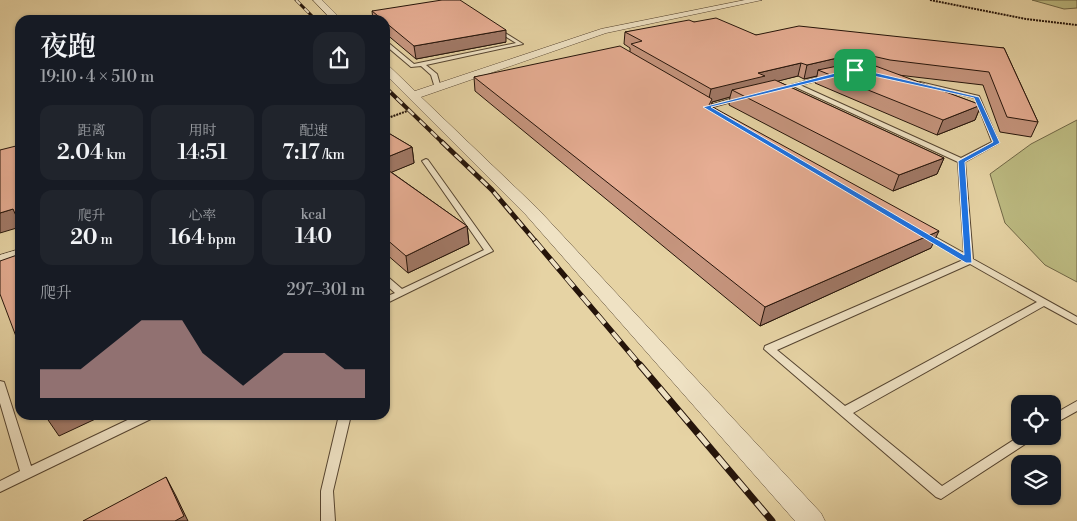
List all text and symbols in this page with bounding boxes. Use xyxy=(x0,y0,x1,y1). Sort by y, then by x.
text: 夜跑 xyxy=(40,30,96,65)
button: share xyxy=(313,32,365,84)
pin xyxy=(834,49,876,91)
icon: arrive xyxy=(841,56,869,84)
text: 19:10 · 4 × 510 m xyxy=(40,67,154,87)
text: 距离 xyxy=(78,122,106,140)
text: 用时 xyxy=(189,122,217,140)
text: 配速 xyxy=(300,122,328,140)
text: 2.04 xyxy=(57,140,104,166)
text: 14:51 xyxy=(177,140,228,166)
text: 7:17 xyxy=(282,140,320,166)
text: km xyxy=(104,146,126,164)
text: /km xyxy=(320,146,345,164)
text: kcal xyxy=(301,206,326,224)
text: 爬升 xyxy=(78,207,106,225)
text: 心率 xyxy=(189,207,217,225)
text: 140 xyxy=(295,224,332,250)
text: 20 xyxy=(70,225,98,251)
text: 164 xyxy=(169,225,205,251)
text: m xyxy=(98,231,113,249)
text: bpm xyxy=(205,231,236,249)
text: 297–301 m xyxy=(286,280,365,300)
text: 爬升 xyxy=(40,283,72,303)
map controls xyxy=(1011,395,1061,505)
button: locate xyxy=(1011,395,1061,445)
button: layers xyxy=(1011,455,1061,505)

